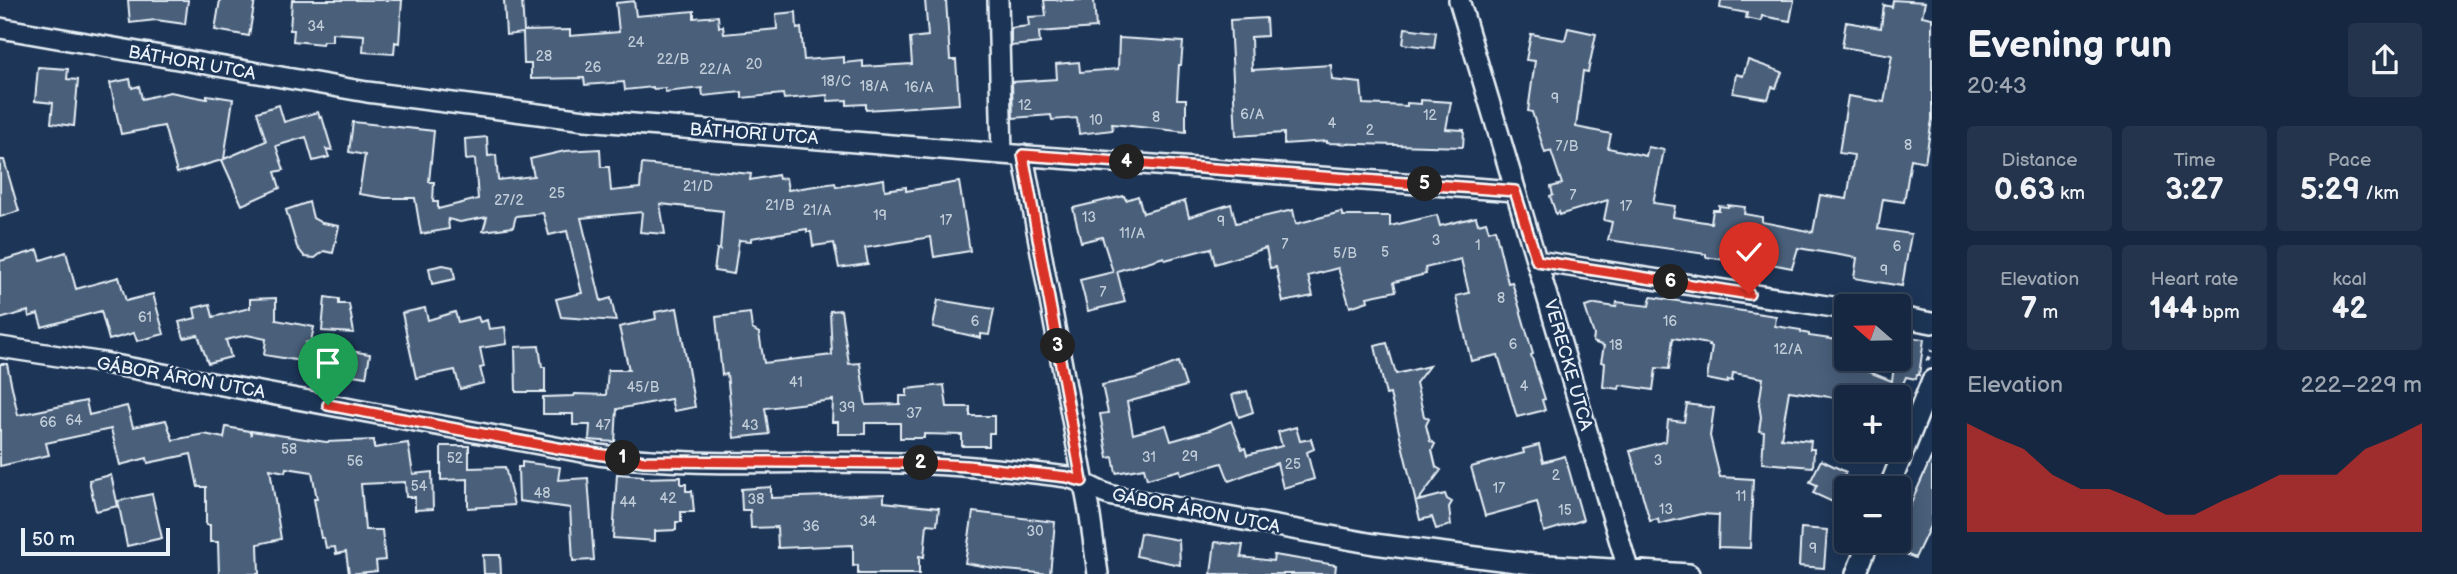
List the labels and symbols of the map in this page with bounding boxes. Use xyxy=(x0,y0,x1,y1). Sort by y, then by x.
house number: 34 xyxy=(307,18,325,35)
house number: 24 xyxy=(628,34,645,51)
street label: BÁTHORI UTCA xyxy=(127,39,258,85)
house number: 28 xyxy=(536,48,552,65)
house number: 22/B xyxy=(657,51,690,68)
house number: 20 xyxy=(746,56,762,73)
house number: 26 xyxy=(585,59,602,76)
house number: 22/A xyxy=(699,61,731,78)
house number: 18/C xyxy=(821,73,851,90)
house number: 18/A xyxy=(860,78,889,95)
house number: 16/A xyxy=(905,79,934,96)
house number: 9 xyxy=(1551,90,1559,107)
house number: 12 xyxy=(1018,97,1033,114)
house number: 6/A xyxy=(1240,106,1264,123)
house number: 12 xyxy=(1423,107,1438,124)
house number: 8 xyxy=(1152,109,1160,126)
house number: 10 xyxy=(1089,112,1103,129)
house number: 4 xyxy=(1328,115,1337,132)
street label: BÁTHORI UTCA xyxy=(689,117,819,149)
house number: 2 xyxy=(1366,122,1375,139)
house number: 8 xyxy=(1904,137,1912,154)
house number: 7/B xyxy=(1556,138,1579,155)
pin: 4 xyxy=(1110,144,1144,180)
pin: 5 xyxy=(1408,166,1442,202)
house number: 21/D xyxy=(683,178,713,195)
house number: 25 xyxy=(549,185,565,202)
house number: 7 xyxy=(1570,187,1577,204)
house number: 27/2 xyxy=(494,192,525,209)
house number: 21/B xyxy=(765,197,795,214)
house number: 17 xyxy=(1620,198,1632,215)
house number: 21/A xyxy=(803,202,832,219)
house number: 19 xyxy=(873,207,887,224)
house number: 13 xyxy=(1082,209,1096,226)
house number: 17 xyxy=(940,212,952,229)
house number: 9 xyxy=(1217,213,1225,230)
pin xyxy=(1719,222,1779,294)
house number: 11/A xyxy=(1119,225,1145,242)
house number: 3 xyxy=(1432,232,1440,249)
house number: 7 xyxy=(1282,236,1289,253)
house number: 1 xyxy=(1475,237,1481,254)
house number: 6 xyxy=(1893,238,1902,255)
house number: 5 xyxy=(1381,244,1389,261)
house number: 5/B xyxy=(1333,245,1357,262)
house number: 9 xyxy=(1880,262,1888,279)
pin: 6 xyxy=(1654,264,1688,300)
house number: 7 xyxy=(1100,284,1107,301)
house number: 8 xyxy=(1497,290,1505,307)
north arrow xyxy=(1834,294,1911,371)
street label: VERECKE UTCA xyxy=(1539,297,1597,433)
house number: 61 xyxy=(138,309,152,326)
house number: 6 xyxy=(971,313,980,330)
house number: 16 xyxy=(1663,313,1677,330)
pin: 3 xyxy=(1040,328,1076,364)
pin xyxy=(298,333,358,405)
house number: 6 xyxy=(1509,336,1518,353)
house number: 18 xyxy=(1609,337,1623,354)
house number: 12/A xyxy=(1774,341,1803,358)
street label: GÁBOR ÁRON UTCA xyxy=(95,351,267,403)
house number: 41 xyxy=(789,374,803,391)
house number: 4 xyxy=(1520,378,1529,395)
house number: 45/B xyxy=(627,379,660,396)
house number: 39 xyxy=(839,399,855,416)
house number: 37 xyxy=(906,405,922,422)
house number: 64 xyxy=(65,412,83,429)
house number: 66 xyxy=(39,414,57,431)
house number: 47 xyxy=(595,417,611,434)
house number: 43 xyxy=(741,417,759,434)
pin: 1 xyxy=(606,440,640,476)
house number: 58 xyxy=(281,441,297,458)
pin: 2 xyxy=(904,446,939,480)
house number: 29 xyxy=(1182,448,1198,465)
house number: 31 xyxy=(1142,449,1156,466)
house number: 52 xyxy=(447,450,464,467)
house number: 3 xyxy=(1654,452,1662,469)
house number: 56 xyxy=(347,453,364,470)
house number: 25 xyxy=(1285,456,1301,473)
house number: 2 xyxy=(1552,467,1561,484)
house number: 54 xyxy=(411,478,428,495)
house number: 17 xyxy=(1493,480,1505,497)
street label: GÁBOR ÁRON UTCA xyxy=(1110,482,1282,538)
house number: 48 xyxy=(534,485,550,502)
house number: 11 xyxy=(1736,488,1746,505)
house number: 42 xyxy=(660,490,677,507)
house number: 38 xyxy=(748,491,764,508)
house number: 44 xyxy=(619,494,637,511)
house number: 13 xyxy=(1659,501,1673,518)
house number: 15 xyxy=(1558,502,1572,519)
house number: 34 xyxy=(859,513,877,530)
house number: 36 xyxy=(802,518,820,535)
house number: 30 xyxy=(1027,523,1043,540)
scale bar xyxy=(21,525,170,557)
house number: 9 xyxy=(1809,540,1817,557)

